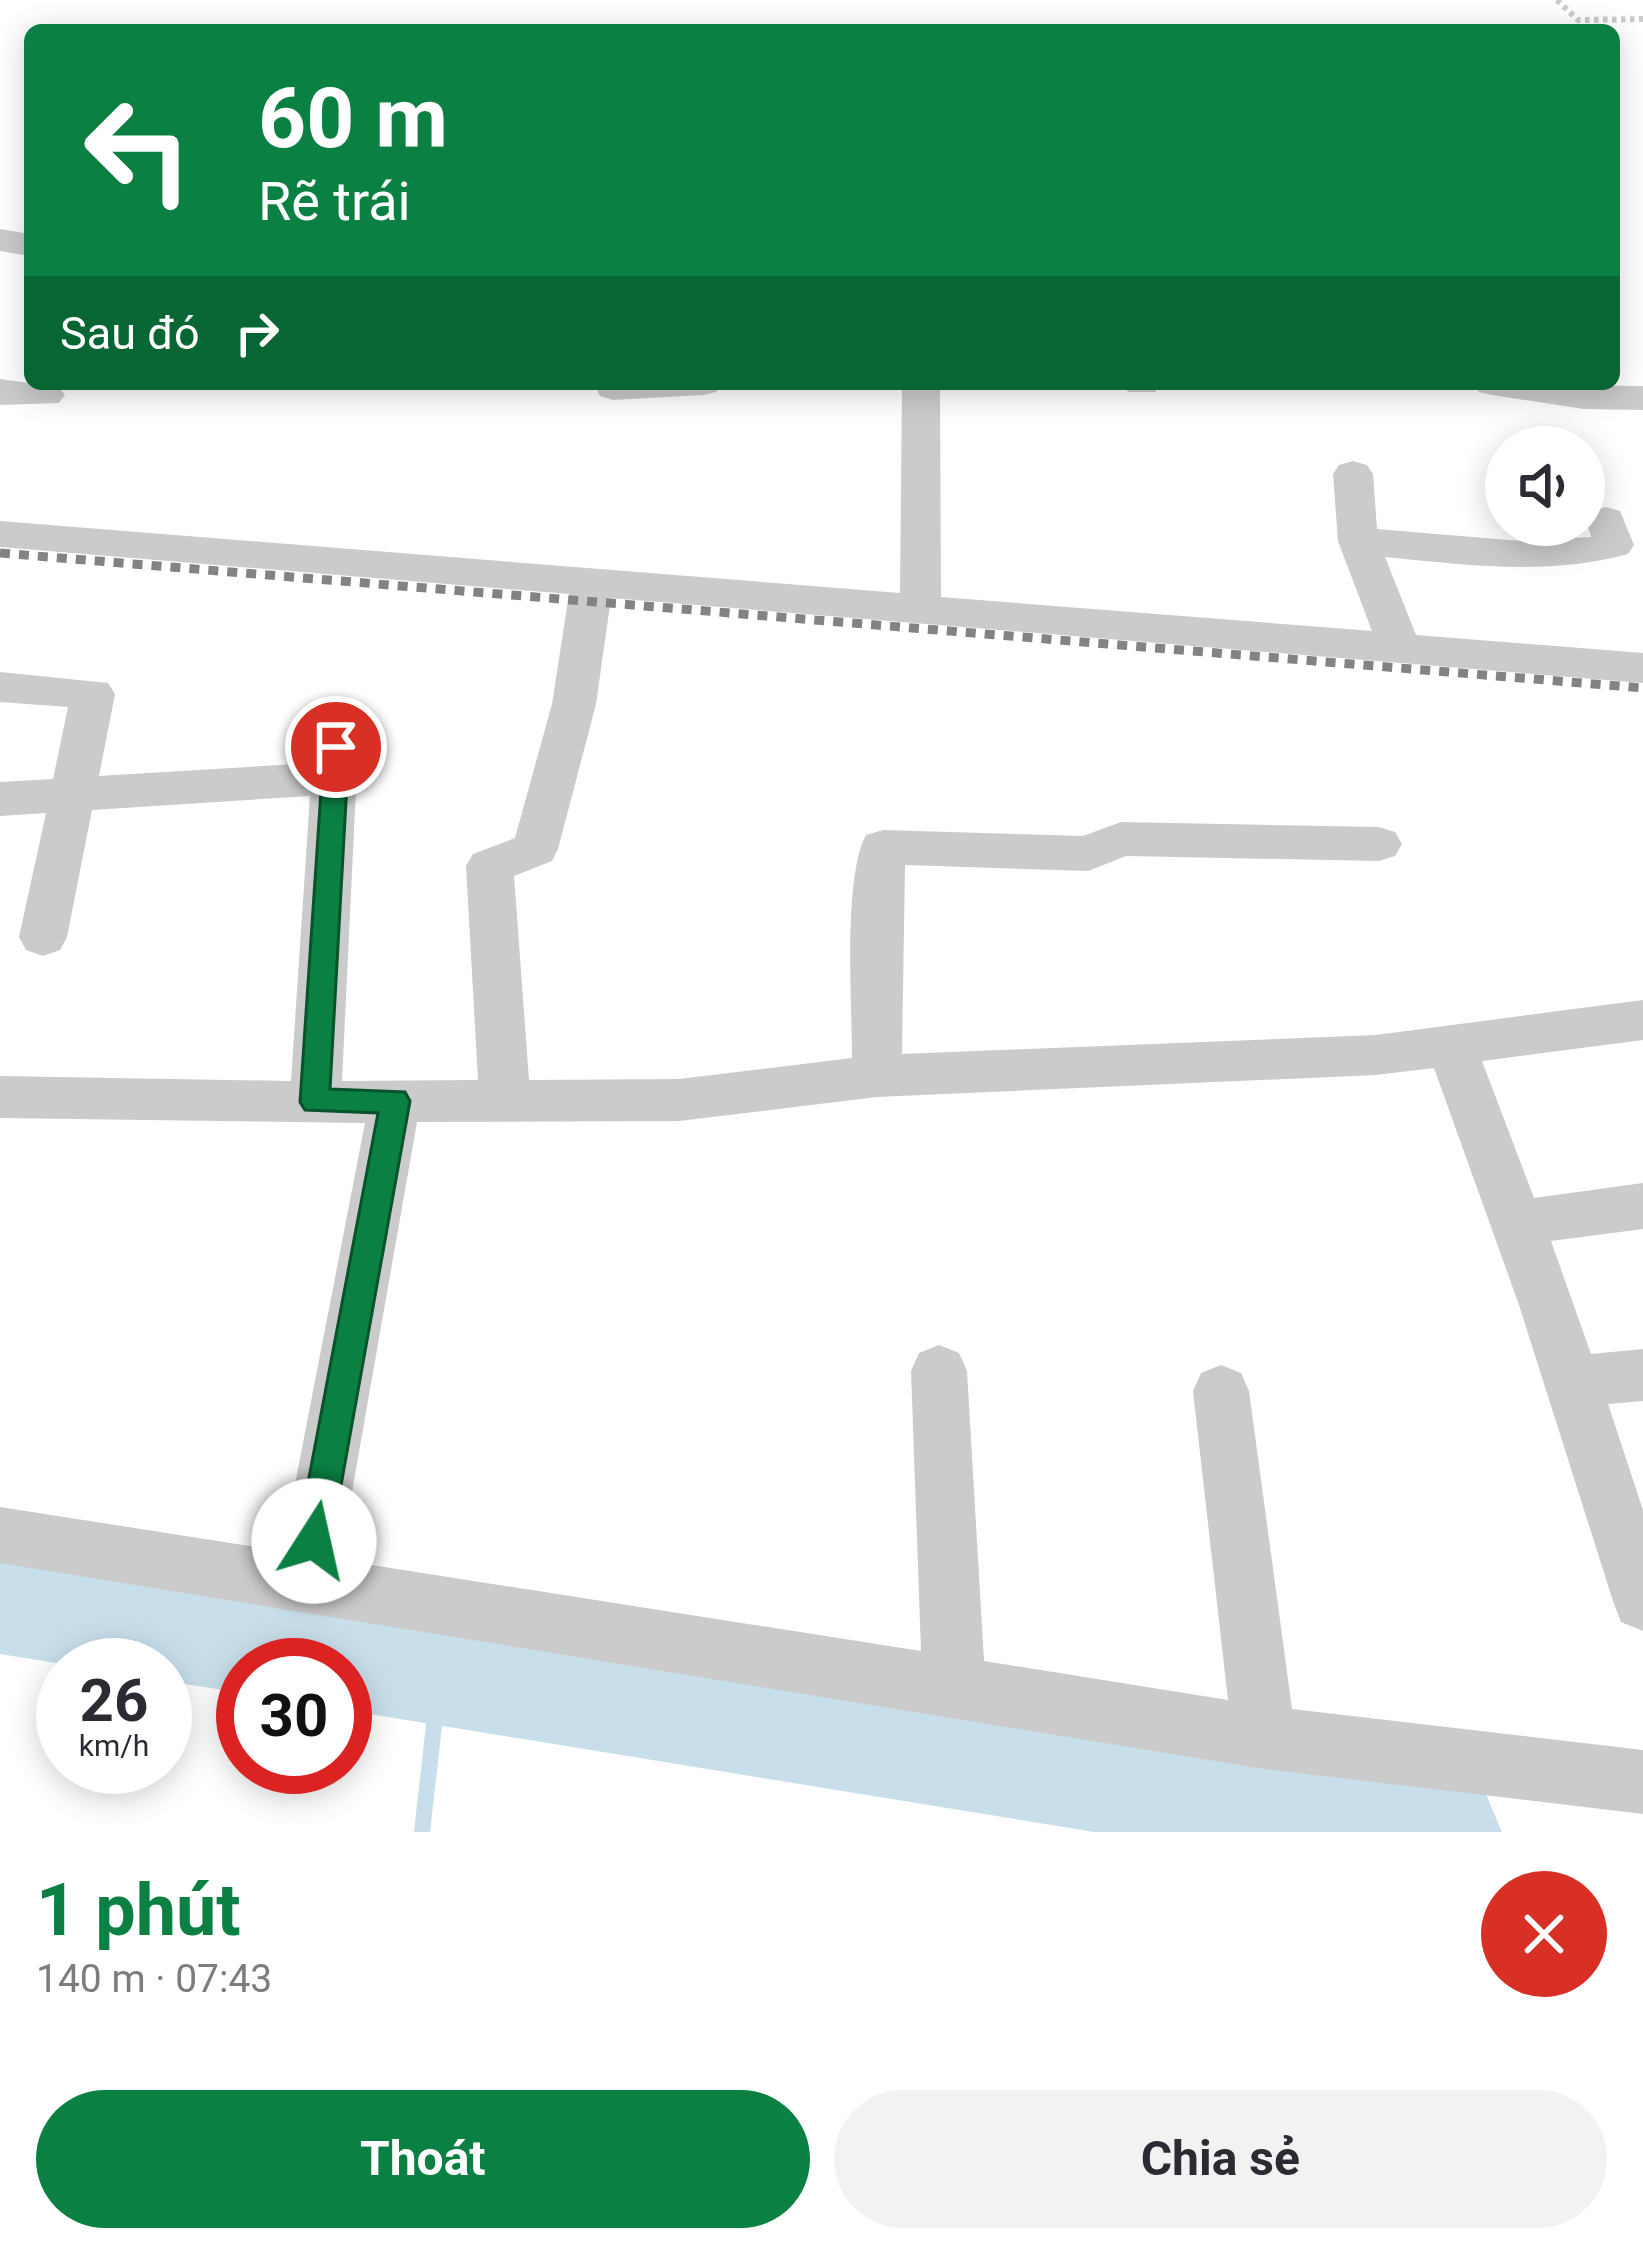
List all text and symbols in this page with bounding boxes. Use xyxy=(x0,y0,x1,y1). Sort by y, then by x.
text: 60 m xyxy=(258,69,448,168)
icon: left xyxy=(60,72,216,228)
text: Rẽ trái xyxy=(258,170,411,233)
icon: right xyxy=(224,300,290,366)
text: Sau đó xyxy=(60,307,200,360)
map controls xyxy=(1485,426,1605,546)
button: sound xyxy=(1485,426,1605,546)
pin xyxy=(285,696,387,798)
icon: arrive xyxy=(303,714,369,780)
position arrow xyxy=(251,1478,377,1604)
speed limit sign: 30 xyxy=(216,1638,372,1794)
text: 26 xyxy=(80,1665,148,1736)
text: km/h xyxy=(79,1728,149,1763)
text: 1 phút xyxy=(36,1868,241,1953)
button: close xyxy=(1481,1871,1607,1997)
text: 140 m · 07:43 xyxy=(36,1956,272,2002)
button: Thoát xyxy=(36,2090,810,2228)
button: Chia sẻ xyxy=(834,2090,1607,2228)

